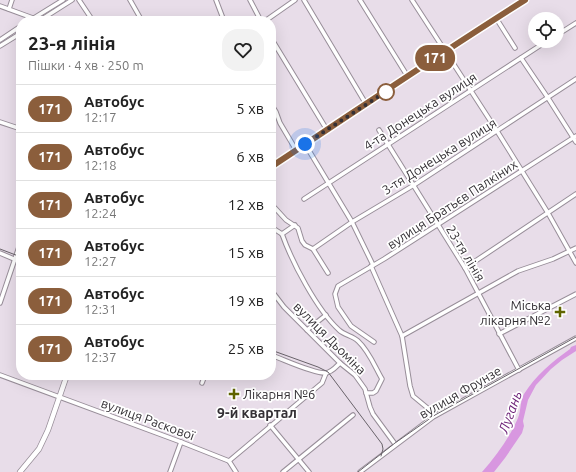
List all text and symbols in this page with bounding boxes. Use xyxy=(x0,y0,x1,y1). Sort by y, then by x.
map controls xyxy=(528,12,564,48)
button: locate xyxy=(528,12,564,48)
button: heart xyxy=(222,29,264,71)
text: 23-я лінія xyxy=(28,32,116,54)
line badge: 171 xyxy=(412,45,458,71)
text: 171 xyxy=(423,50,447,66)
text: Пішки · 4 хв · 250 m xyxy=(28,58,144,72)
street label: 4-та Донецька вулиця xyxy=(361,69,479,153)
unlabelled marker xyxy=(377,83,395,101)
text: Автобус xyxy=(84,93,144,110)
text: 5 хв xyxy=(236,100,264,117)
text: 171 xyxy=(38,101,62,117)
text: 12:17 xyxy=(84,110,117,124)
street label: 3-тя Донецька вулиця xyxy=(379,115,499,197)
your location xyxy=(295,134,315,154)
text: Автобус xyxy=(84,141,144,158)
text: 6 хв xyxy=(236,148,264,165)
text: 171 xyxy=(38,149,62,165)
street label: вулиця Братьєв Палкіних xyxy=(384,156,520,251)
text: 12:18 xyxy=(84,158,117,172)
text: Автобус xyxy=(84,189,144,206)
text: 12 хв xyxy=(228,196,264,213)
text: 171 xyxy=(38,197,62,213)
text: 12:24 xyxy=(84,206,117,220)
street label: 23-тя лінія xyxy=(444,223,488,283)
text: Автобус xyxy=(84,237,144,254)
text: 15 хв xyxy=(228,244,264,261)
text: 171 xyxy=(38,245,62,261)
text: 12:27 xyxy=(84,254,117,268)
text: Автобус xyxy=(84,285,144,302)
text: 19 хв xyxy=(228,292,264,309)
text: 171 xyxy=(38,293,62,309)
place label: Міська лікарня №2 xyxy=(480,298,551,327)
street label: вулиця Дьоміна xyxy=(291,299,369,377)
text: 12:31 xyxy=(84,302,117,316)
marker: Міська лікарня №2 xyxy=(554,306,566,318)
text: Автобус xyxy=(84,333,144,350)
text: 25 хв xyxy=(228,340,264,357)
text: 171 xyxy=(38,341,62,357)
text: 12:37 xyxy=(84,350,117,364)
street label: вулиця Фрунзе xyxy=(417,363,503,421)
place label: Лікарня №6 xyxy=(243,387,315,401)
marker: Лікарня №6 xyxy=(228,388,240,400)
water label: Лугань xyxy=(495,389,525,436)
street label: вулиця Раскової xyxy=(99,396,197,443)
district label: 9-й квартал xyxy=(217,405,297,421)

